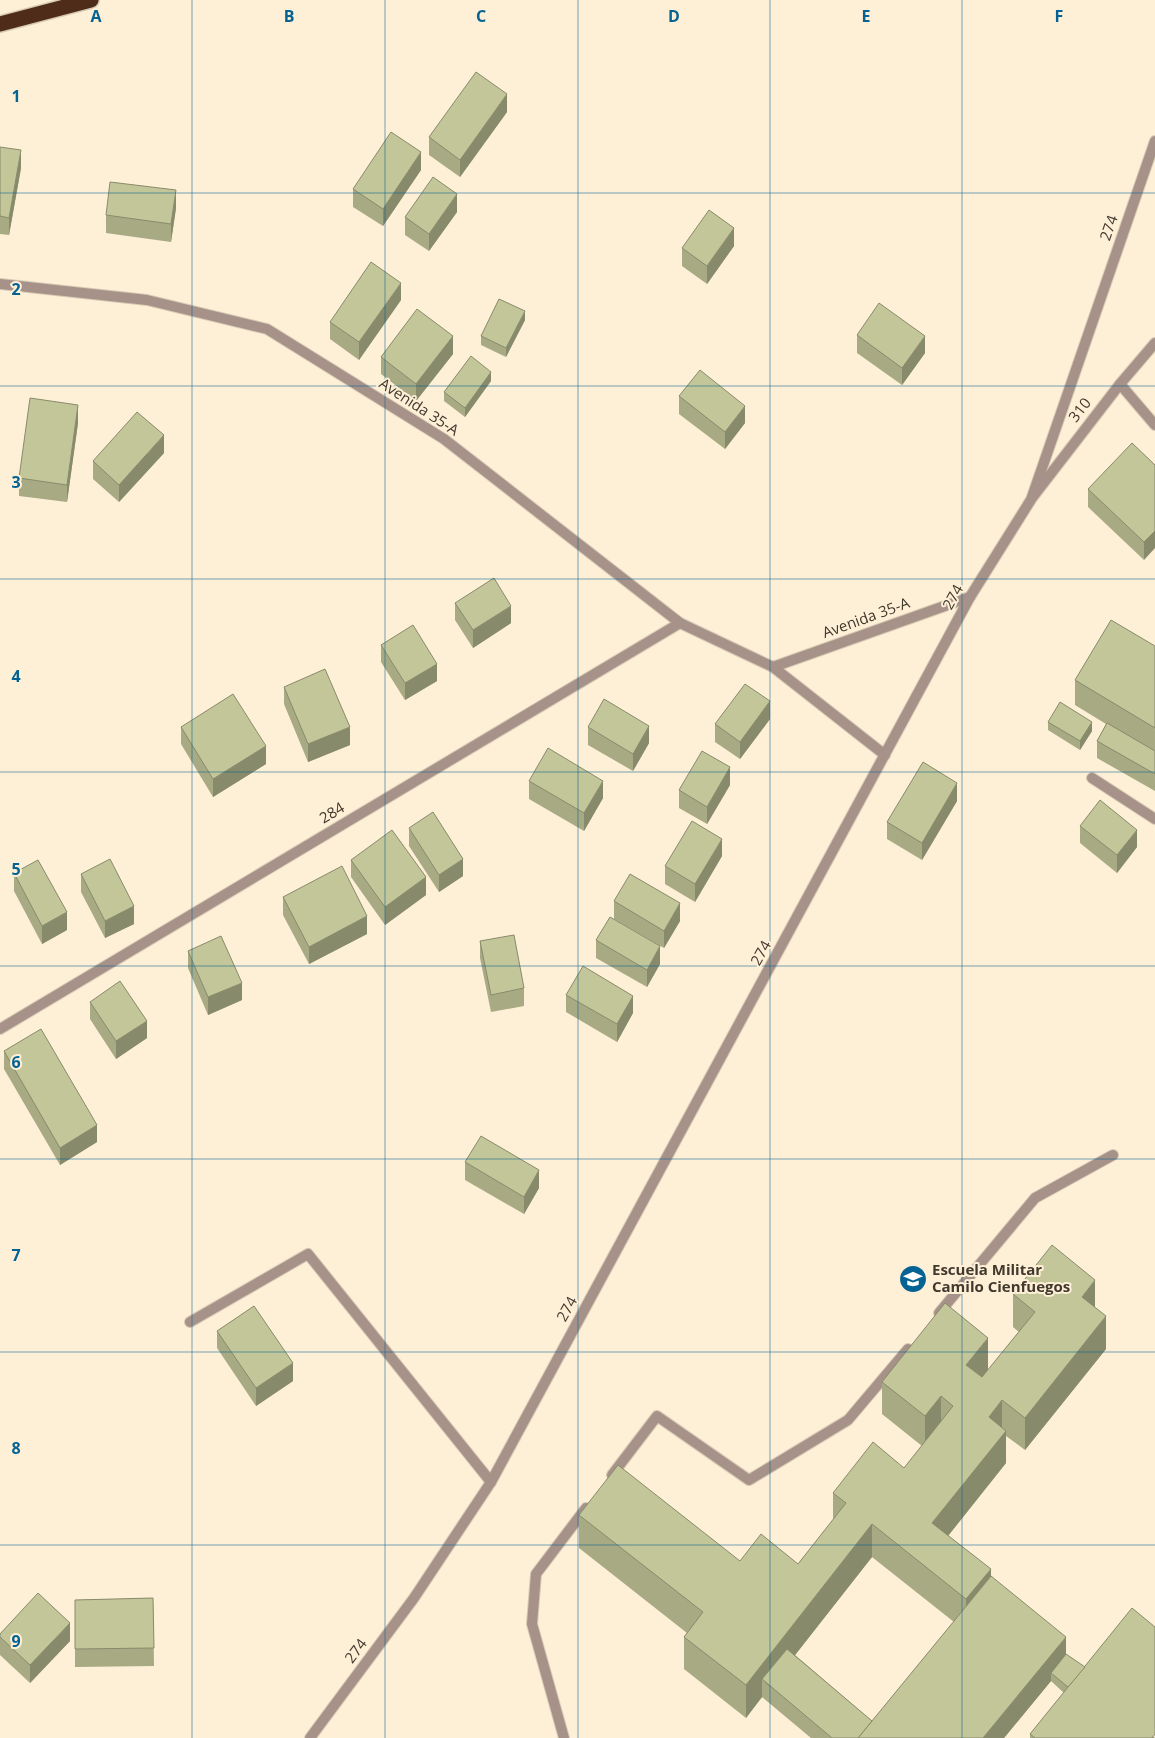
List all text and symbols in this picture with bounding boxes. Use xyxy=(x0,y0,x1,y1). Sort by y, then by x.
text: A xyxy=(90,5,102,27)
text: B xyxy=(284,5,294,27)
text: C xyxy=(476,5,486,27)
text: D xyxy=(668,5,680,27)
text: E xyxy=(862,5,871,27)
text: F xyxy=(1055,5,1063,27)
text: 1 xyxy=(11,85,21,107)
street label: 274 xyxy=(1094,212,1122,243)
text: 2 xyxy=(11,278,21,300)
street label: Avenida 35-A xyxy=(376,373,464,440)
street label: 310 xyxy=(1063,393,1095,426)
text: 3 xyxy=(11,471,21,493)
street label: 274 xyxy=(937,580,967,613)
street label: Avenida 35-A xyxy=(819,592,912,642)
text: 4 xyxy=(11,665,21,687)
street label: 284 xyxy=(315,797,348,827)
text: 5 xyxy=(11,858,21,880)
street label: 274 xyxy=(745,936,775,969)
text: 6 xyxy=(11,1051,21,1073)
text: 7 xyxy=(11,1244,21,1266)
place label: Escuela Militar Camilo Cienfuegos xyxy=(932,1259,1070,1296)
school or university icon: Escuela Militar Camilo Cienfuegos xyxy=(898,1264,928,1294)
street label: 274 xyxy=(551,1292,581,1325)
text: 8 xyxy=(11,1437,21,1459)
text: 9 xyxy=(11,1630,21,1652)
street label: 274 xyxy=(339,1634,371,1667)

